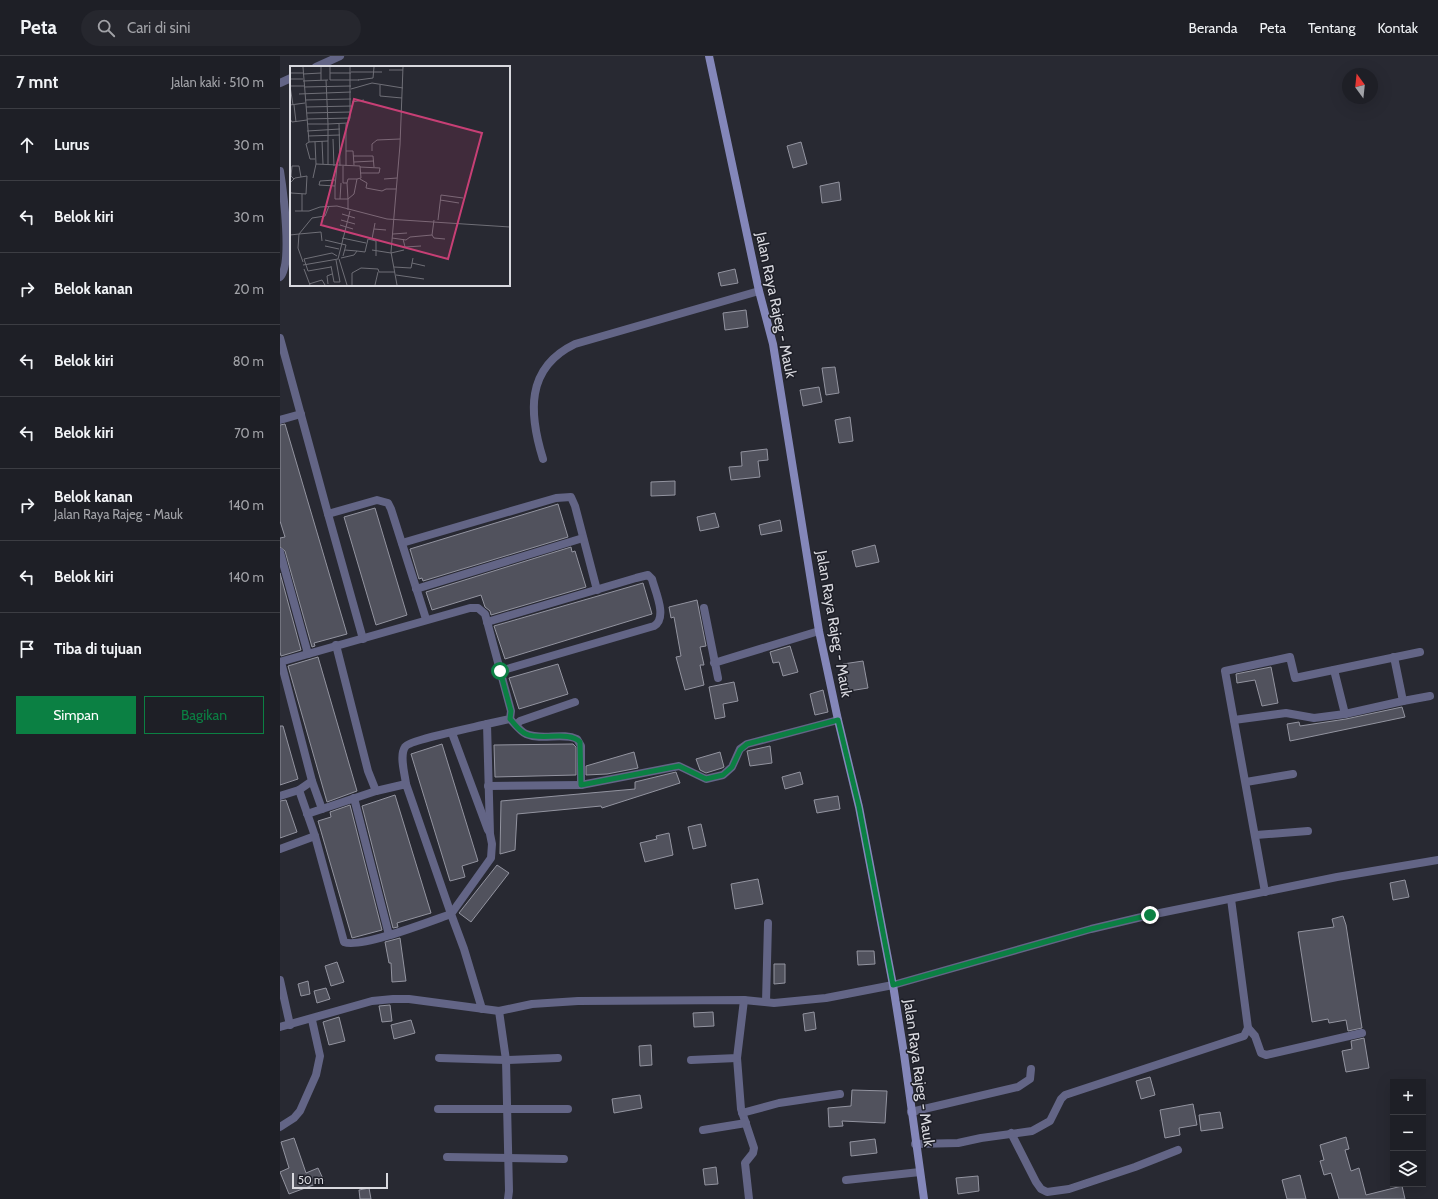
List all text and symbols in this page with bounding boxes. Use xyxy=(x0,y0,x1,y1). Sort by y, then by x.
search box xyxy=(81,10,361,46)
text: Peta xyxy=(20,16,57,39)
icon: search xyxy=(95,17,117,39)
text: Cari di sini xyxy=(127,19,190,37)
text: Beranda xyxy=(1189,19,1238,37)
text: Peta xyxy=(1260,19,1286,37)
text: Tentang xyxy=(1308,19,1355,37)
text: Kontak xyxy=(1377,19,1418,37)
inset map xyxy=(290,66,510,286)
north arrow xyxy=(1342,68,1378,104)
text: 7 mnt xyxy=(16,72,58,92)
text: Jalan kaki · 510 m xyxy=(171,74,264,90)
icon: ahead xyxy=(16,134,38,156)
text: Lurus xyxy=(54,136,89,154)
text: 30 m xyxy=(234,137,264,153)
icon: left xyxy=(16,206,38,228)
text: Belok kiri xyxy=(54,208,114,226)
text: 30 m xyxy=(234,209,264,225)
street label: Jalan Raya Rajeg - Mauk xyxy=(752,229,800,380)
icon: right xyxy=(16,278,38,300)
text: Belok kanan xyxy=(54,280,133,298)
text: 20 m xyxy=(234,281,264,297)
icon: left xyxy=(16,350,38,372)
text: Belok kiri xyxy=(54,352,114,370)
text: 80 m xyxy=(233,353,264,369)
icon: left xyxy=(16,422,38,444)
text: Belok kiri xyxy=(54,424,114,442)
text: 70 m xyxy=(234,425,264,441)
text: Belok kanan xyxy=(54,488,133,506)
icon: right xyxy=(16,494,38,516)
text: 140 m xyxy=(229,497,264,513)
text: Jalan Raya Rajeg - Mauk xyxy=(54,506,183,522)
street label: Jalan Raya Rajeg - Mauk xyxy=(812,548,856,699)
icon: left xyxy=(16,566,38,588)
text: Belok kiri xyxy=(54,568,114,586)
text: 140 m xyxy=(229,569,264,585)
icon: arrive xyxy=(16,638,38,660)
text: Tiba di tujuan xyxy=(54,640,142,658)
route start xyxy=(491,662,509,680)
button: Simpan xyxy=(16,696,136,734)
button: Bagikan xyxy=(144,696,264,734)
route end xyxy=(1141,906,1159,924)
street label: Jalan Raya Rajeg - Mauk xyxy=(900,997,938,1148)
map controls xyxy=(1390,1079,1426,1187)
button: + xyxy=(1390,1079,1426,1115)
button: − xyxy=(1390,1115,1426,1151)
button: layers xyxy=(1390,1151,1426,1187)
scale bar xyxy=(292,1171,388,1190)
text: 50 m xyxy=(298,1173,324,1187)

